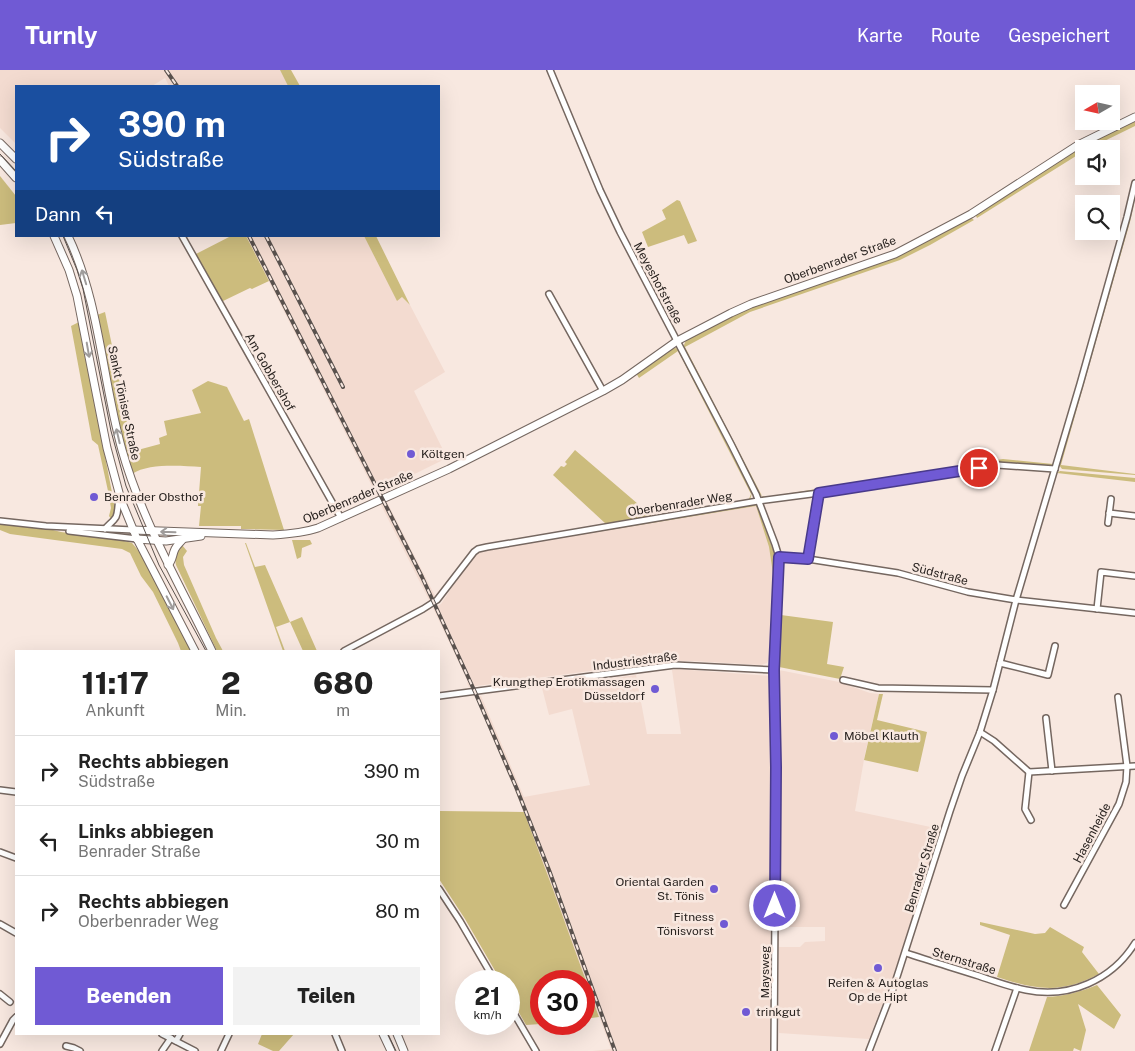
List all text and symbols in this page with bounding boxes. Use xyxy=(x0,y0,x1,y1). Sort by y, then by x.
text: Turnly xyxy=(25,21,98,49)
text: Karte xyxy=(857,25,903,46)
text: Route xyxy=(931,25,980,46)
text: Gespeichert xyxy=(1008,25,1110,46)
north arrow xyxy=(1075,85,1120,130)
map controls xyxy=(1075,85,1120,240)
text: 390 m xyxy=(118,104,226,145)
icon: right xyxy=(35,105,100,170)
button: sound xyxy=(1075,140,1120,185)
text: Südstraße xyxy=(118,146,224,172)
button: search xyxy=(1075,195,1120,240)
icon: left xyxy=(91,200,119,228)
text: Dann xyxy=(35,203,81,225)
street label: Oberbenrader Straße xyxy=(782,233,898,287)
street label: Meyeshofstraße xyxy=(631,240,685,326)
one-way arrow xyxy=(79,269,89,285)
street label: Am Gobbershof xyxy=(242,331,298,414)
one-way arrow xyxy=(84,341,93,357)
street label: Sankt Töniser Straße xyxy=(105,345,143,462)
one-way arrow xyxy=(113,428,122,444)
place label: Költgen xyxy=(421,447,465,461)
pin xyxy=(958,447,1000,489)
marker: Költgen xyxy=(405,448,417,460)
icon: arrive xyxy=(965,454,993,482)
street label: Oberbenrader Straße xyxy=(301,467,415,527)
street label: Oberbenrader Weg xyxy=(627,489,733,519)
place label: Benrader Obsthof xyxy=(104,490,203,504)
marker: Benrader Obsthof xyxy=(88,491,100,503)
one-way arrow xyxy=(161,527,177,536)
street label: Südstraße xyxy=(910,560,970,588)
one-way arrow xyxy=(166,595,175,610)
street label: Industriestraße xyxy=(592,649,678,673)
text: 11:17 xyxy=(82,665,149,701)
text: 2 xyxy=(221,665,241,701)
text: 680 xyxy=(313,665,373,701)
place label: Krungthep Erotikmassagen Düsseldorf xyxy=(493,675,645,703)
marker: Krungthep Erotikmassagen Düsseldorf xyxy=(649,683,661,695)
text: Ankunft xyxy=(85,701,145,720)
text: Min. xyxy=(215,701,246,720)
text: m xyxy=(336,701,350,720)
place label: Möbel Klauth xyxy=(844,729,919,743)
marker: Möbel Klauth xyxy=(828,730,840,742)
text: Rechts abbiegen xyxy=(78,750,229,772)
icon: right xyxy=(35,757,63,785)
text: 390 m xyxy=(364,760,420,782)
text: Südstraße xyxy=(78,772,155,791)
street label: Hasenheide xyxy=(1070,800,1114,865)
text: Links abbiegen xyxy=(78,820,214,842)
street label: Benrader Straße xyxy=(902,822,942,914)
icon: left xyxy=(35,827,63,855)
text: 30 m xyxy=(375,830,420,852)
text: Benrader Straße xyxy=(78,842,201,861)
place label: Oriental Garden St. Tönis xyxy=(615,875,704,903)
position arrow xyxy=(748,879,800,931)
marker: Oriental Garden St. Tönis xyxy=(708,883,720,895)
text: Rechts abbiegen xyxy=(78,890,229,912)
icon: right xyxy=(35,897,63,925)
text: 80 m xyxy=(375,900,420,922)
place label: Fitness Tönisvorst xyxy=(657,910,714,938)
text: Oberbenrader Weg xyxy=(78,912,219,931)
marker: Fitness Tönisvorst xyxy=(718,918,730,930)
street label: Sternstraße xyxy=(930,945,998,977)
street label: Maysweg xyxy=(758,946,772,998)
marker: Reifen & Autoglas Op de Hipt xyxy=(872,962,884,974)
button: Beenden xyxy=(35,967,223,1025)
button: Teilen xyxy=(233,967,420,1025)
speed limit sign: 30 xyxy=(530,970,595,1035)
place label: Reifen & Autoglas Op de Hipt xyxy=(828,976,928,1004)
text: 21 xyxy=(474,981,501,1011)
place label: trinkgut xyxy=(756,1005,801,1019)
marker: trinkgut xyxy=(740,1006,752,1018)
text: km/h xyxy=(473,1008,502,1022)

